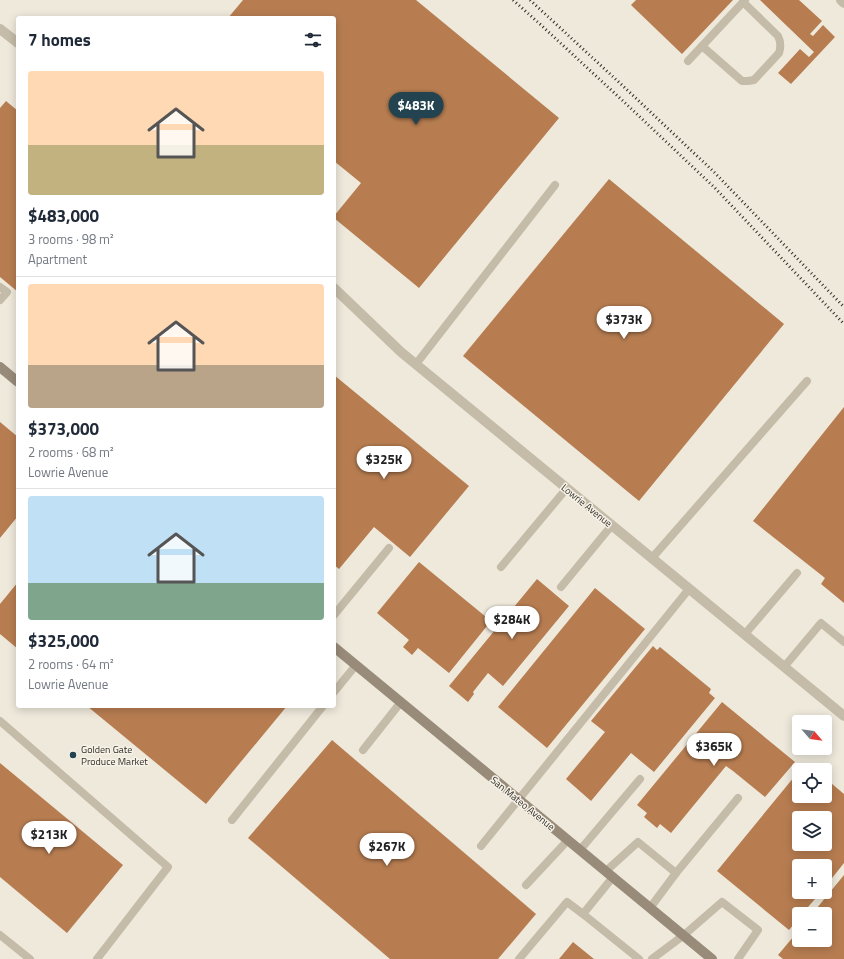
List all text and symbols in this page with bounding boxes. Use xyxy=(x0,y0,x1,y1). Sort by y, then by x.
text: 7 homes xyxy=(28,27,91,53)
icon: filters xyxy=(302,29,324,51)
pin: $483K xyxy=(388,92,444,126)
text: $483K xyxy=(398,95,434,115)
icon: home xyxy=(140,97,212,169)
text: $483,000 xyxy=(28,203,99,229)
text: 3 rooms · 98 m² xyxy=(28,229,114,249)
text: Apartment xyxy=(28,249,87,269)
pin: $373K xyxy=(596,306,652,340)
text: $373K xyxy=(606,309,642,329)
icon: home xyxy=(140,310,212,382)
text: $373,000 xyxy=(28,416,99,442)
text: 2 rooms · 68 m² xyxy=(28,442,114,462)
pin: $325K xyxy=(356,446,412,480)
text: $325K xyxy=(366,449,402,469)
text: Lowrie Avenue xyxy=(28,462,108,482)
street label: Lowrie Avenue xyxy=(558,480,615,531)
icon: home xyxy=(140,522,212,594)
pin: $284K xyxy=(484,606,540,640)
text: $284K xyxy=(494,609,530,629)
text: $325,000 xyxy=(28,628,99,654)
text: 2 rooms · 64 m² xyxy=(28,654,114,674)
text: Lowrie Avenue xyxy=(28,674,108,694)
north arrow xyxy=(792,715,832,755)
map controls xyxy=(792,715,832,947)
pin: $365K xyxy=(686,733,742,767)
text: $365K xyxy=(696,736,732,756)
place label: Golden Gate Produce Market xyxy=(81,742,148,769)
marker: Golden Gate Produce Market xyxy=(68,750,78,760)
button: locate xyxy=(792,763,832,803)
street label: San Mateo Avenue xyxy=(487,773,558,834)
button: layers xyxy=(792,811,832,851)
pin: $213K xyxy=(21,821,77,855)
text: $213K xyxy=(31,824,67,844)
pin: $267K xyxy=(359,833,415,867)
text: $267K xyxy=(369,836,405,856)
button: + xyxy=(792,859,832,899)
button: − xyxy=(792,907,832,947)

